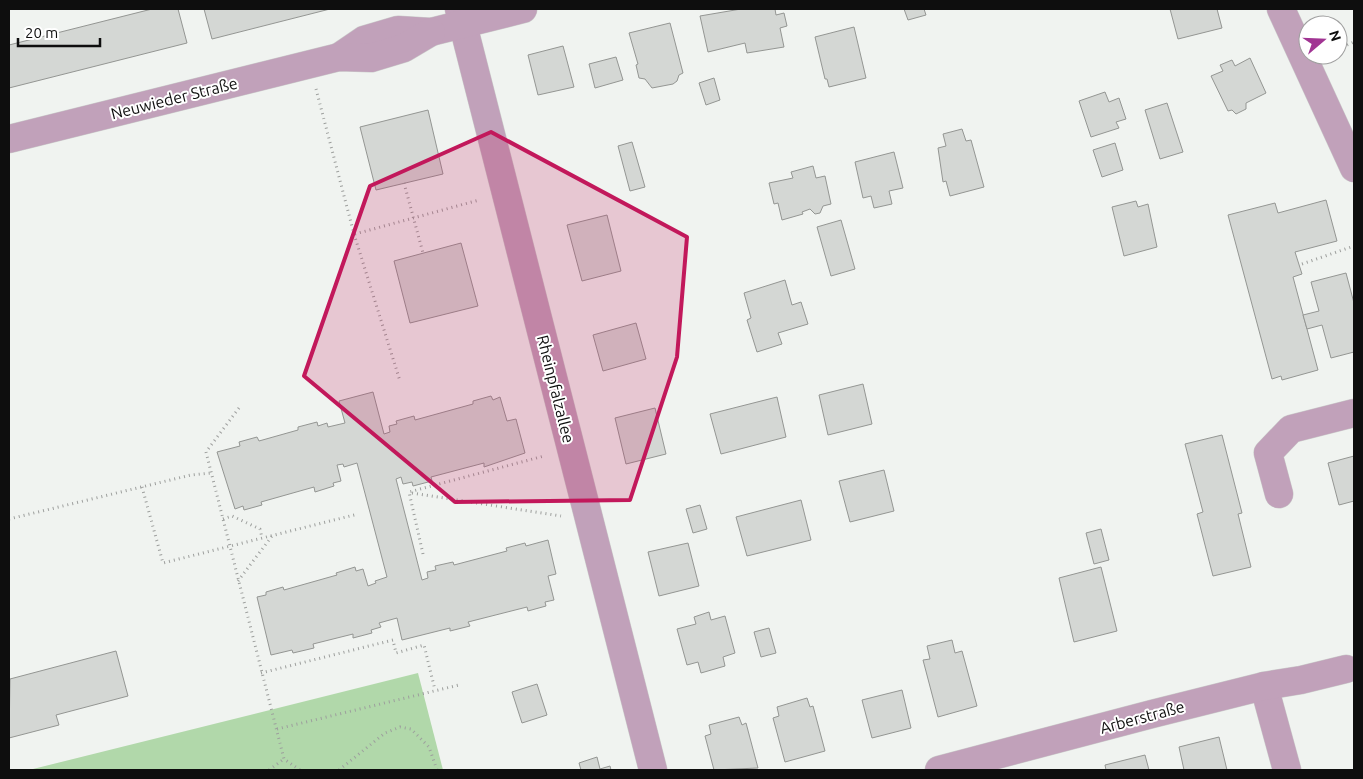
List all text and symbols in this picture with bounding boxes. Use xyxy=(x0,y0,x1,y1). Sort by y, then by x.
scale bar xyxy=(18,15,100,47)
north arrow xyxy=(1298,15,1348,65)
text: 20 m xyxy=(25,24,58,41)
text: N xyxy=(1326,28,1345,43)
street label: Neuwieder Straße xyxy=(109,74,239,122)
street label: Rheinpfalzallee xyxy=(534,333,578,445)
street label: Arberstraße xyxy=(1098,697,1186,737)

